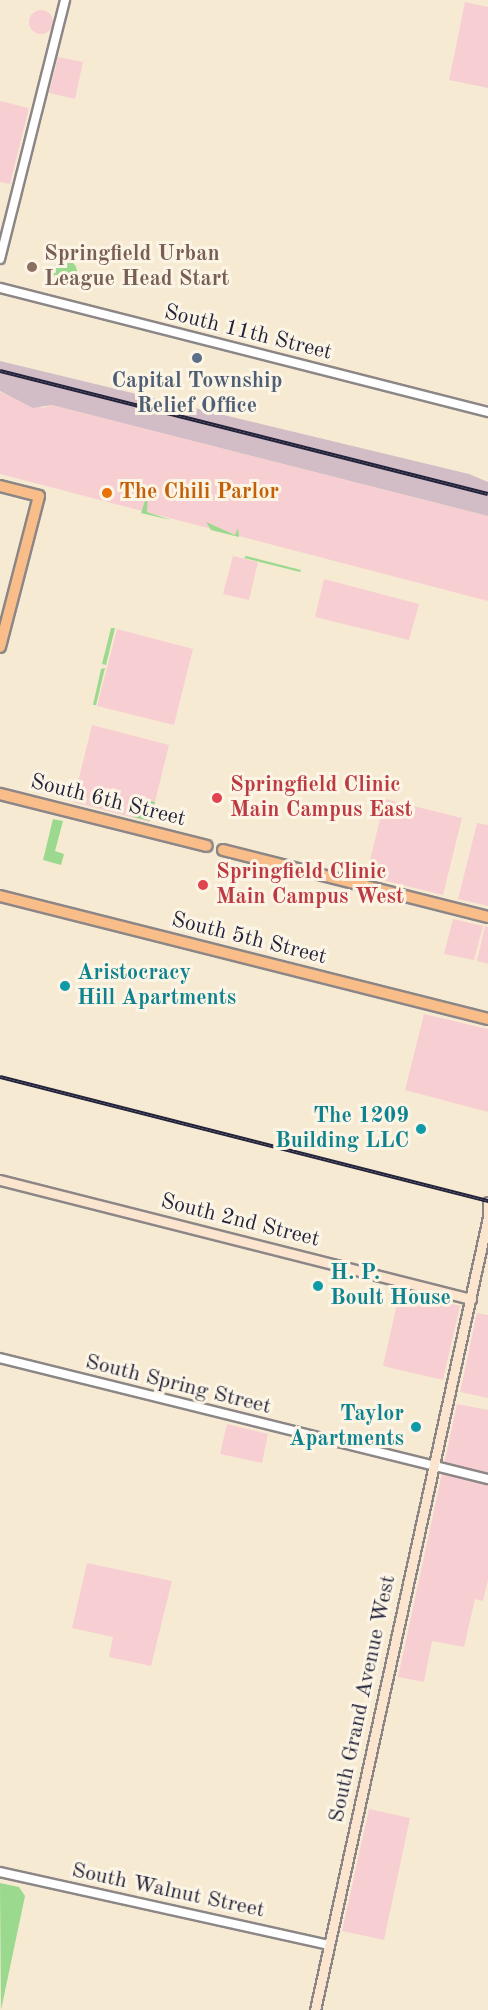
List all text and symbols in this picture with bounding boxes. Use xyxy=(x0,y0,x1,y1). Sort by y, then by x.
place label: Springfield Urban League Head Start xyxy=(44,241,229,292)
marker: Springfield Urban League Head Start xyxy=(25,260,39,274)
street label: South 11th Street xyxy=(161,299,335,367)
marker: Capital Township Relief Office xyxy=(190,351,204,365)
place label: Capital Township Relief Office xyxy=(112,368,282,420)
place label: The Chili Parlor xyxy=(119,480,279,506)
marker: The Chili Parlor xyxy=(100,486,114,500)
street label: South 6th Street xyxy=(28,769,188,833)
place label: Springfield Clinic Main Campus East xyxy=(230,772,412,824)
marker: Springfield Clinic Main Campus East xyxy=(208,789,226,807)
place label: Springfield Clinic Main Campus West xyxy=(216,859,404,910)
marker: Springfield Clinic Main Campus West xyxy=(194,876,212,894)
street label: South 5th Street xyxy=(169,907,329,971)
place label: Aristocracy Hill Apartments xyxy=(77,960,236,1011)
marker: Aristocracy Hill Apartments xyxy=(58,979,72,993)
place label: The 1209 Building LLC xyxy=(275,1103,409,1154)
marker: The 1209 Building LLC xyxy=(414,1122,428,1136)
street label: South 2nd Street xyxy=(158,1189,322,1253)
place label: H. P. Boult House xyxy=(330,1260,451,1312)
marker: H. P. Boult House xyxy=(311,1279,325,1293)
street label: South Spring Street xyxy=(82,1349,274,1421)
place label: Taylor Apartments xyxy=(289,1401,404,1452)
marker: Taylor Apartments xyxy=(409,1420,423,1434)
street label: South Grand Avenue West xyxy=(324,1573,402,1825)
street label: South Walnut Street xyxy=(69,1858,267,1924)

